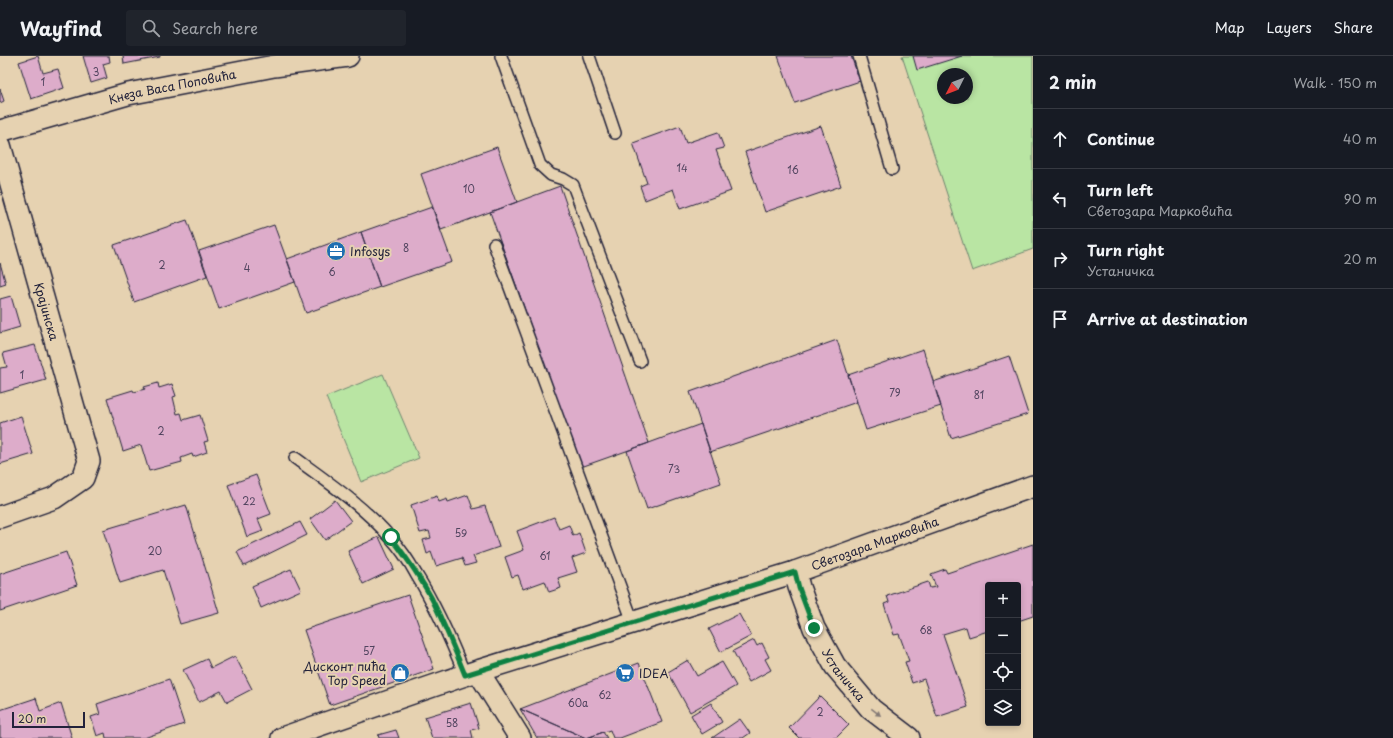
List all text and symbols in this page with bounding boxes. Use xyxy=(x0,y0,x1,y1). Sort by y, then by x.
search box xyxy=(126,10,406,46)
text: Wayfind xyxy=(20,14,102,42)
text: Search here xyxy=(172,16,258,39)
icon: search xyxy=(140,17,162,39)
text: Map xyxy=(1215,17,1245,38)
text: Layers xyxy=(1267,17,1312,38)
text: Share xyxy=(1334,17,1373,38)
house number: 3 xyxy=(93,64,99,79)
street label: Кнеза Васа Поповића xyxy=(106,64,238,108)
north arrow xyxy=(937,68,973,104)
text: 2 min xyxy=(1049,69,1096,95)
text: Walk · 150 m xyxy=(1293,73,1377,92)
house number: 1 xyxy=(41,74,45,89)
text: Continue xyxy=(1087,127,1155,150)
icon: ahead xyxy=(1049,128,1071,150)
text: 40 m xyxy=(1343,129,1377,148)
house number: 14 xyxy=(676,160,688,175)
house number: 16 xyxy=(787,162,799,177)
text: Turn left xyxy=(1087,178,1153,201)
house number: 10 xyxy=(463,181,475,196)
icon: left xyxy=(1049,188,1071,210)
text: 90 m xyxy=(1344,189,1377,208)
text: Светозара Марковића xyxy=(1087,201,1232,220)
text: Turn right xyxy=(1087,238,1164,261)
office icon: Infosys xyxy=(325,240,347,262)
house number: 8 xyxy=(403,240,409,255)
place label: Infosys xyxy=(350,242,391,260)
icon: right xyxy=(1049,248,1071,270)
text: 20 m xyxy=(1343,249,1377,268)
house number: 2 xyxy=(158,257,166,272)
house number: 4 xyxy=(244,260,251,275)
text: Устаничка xyxy=(1087,261,1155,280)
house number: 6 xyxy=(328,264,336,279)
street label: Крајинска xyxy=(30,280,64,343)
text: Arrive at destination xyxy=(1087,307,1248,330)
icon: arrive xyxy=(1049,308,1071,330)
house number: 1 xyxy=(20,367,24,382)
house number: 79 xyxy=(889,385,901,400)
house number: 81 xyxy=(974,387,984,402)
house number: 2 xyxy=(157,423,165,438)
house number: 73 xyxy=(668,461,680,476)
house number: 22 xyxy=(242,493,256,508)
street label: Светозара Марковића xyxy=(808,512,941,575)
house number: 59 xyxy=(455,525,467,540)
route start xyxy=(382,528,400,546)
house number: 20 xyxy=(148,543,162,558)
house number: 61 xyxy=(539,548,551,563)
map controls xyxy=(985,582,1021,726)
button: + xyxy=(985,582,1021,618)
button: − xyxy=(985,618,1021,654)
route end xyxy=(805,619,823,637)
house number: 68 xyxy=(919,622,933,637)
house number: 57 xyxy=(363,643,375,658)
street label: Устаничка xyxy=(818,645,870,706)
button: locate xyxy=(985,654,1021,690)
place label: Дисконт пића Top Speed xyxy=(303,657,386,689)
shop icon: Дисконт пића Top Speed xyxy=(389,662,411,684)
supermarket icon: IDEA xyxy=(614,662,636,684)
place label: IDEA xyxy=(639,664,669,682)
house number: 62 xyxy=(598,687,612,702)
button: layers xyxy=(985,690,1021,726)
house number: 60a xyxy=(568,695,589,710)
house number: 2 xyxy=(816,704,824,719)
one-way arrow xyxy=(871,708,882,717)
scale bar xyxy=(12,710,85,729)
text: 20 m xyxy=(18,710,46,727)
house number: 58 xyxy=(446,715,458,730)

